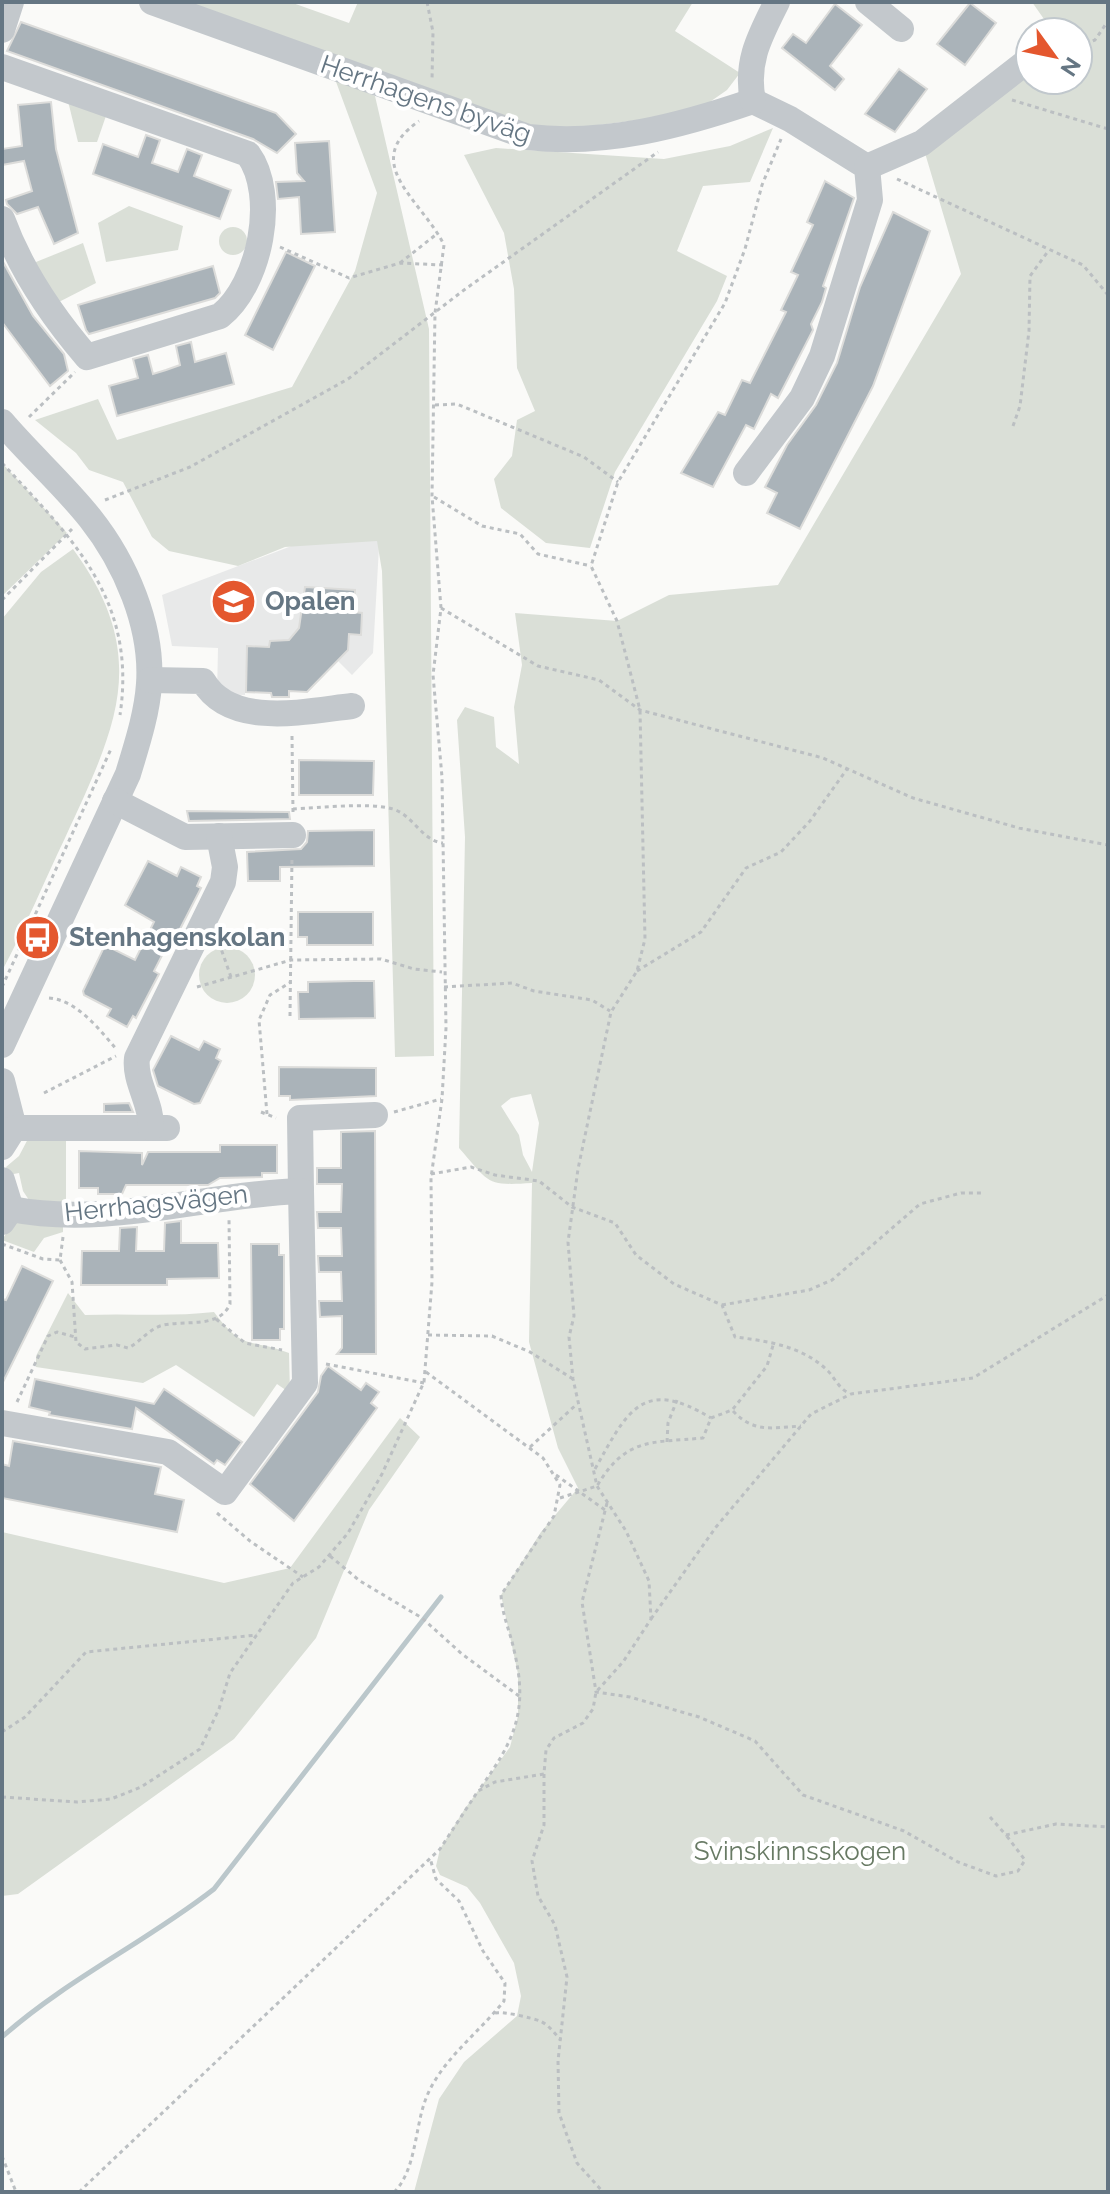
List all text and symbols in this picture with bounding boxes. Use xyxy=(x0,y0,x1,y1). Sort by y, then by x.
north arrow xyxy=(1014,16,1094,96)
street label: Herrhagens byväg xyxy=(317,49,535,149)
text: N xyxy=(1055,53,1086,81)
school or university icon: Opalen xyxy=(210,577,258,625)
place label: Opalen xyxy=(265,586,355,616)
bus stop icon: Stenhagenskolan xyxy=(14,913,62,961)
place label: Stenhagenskolan xyxy=(69,922,285,952)
street label: Herrhagsvägen xyxy=(63,1178,249,1228)
park label: Svinskinnsskogen xyxy=(694,1836,906,1866)

